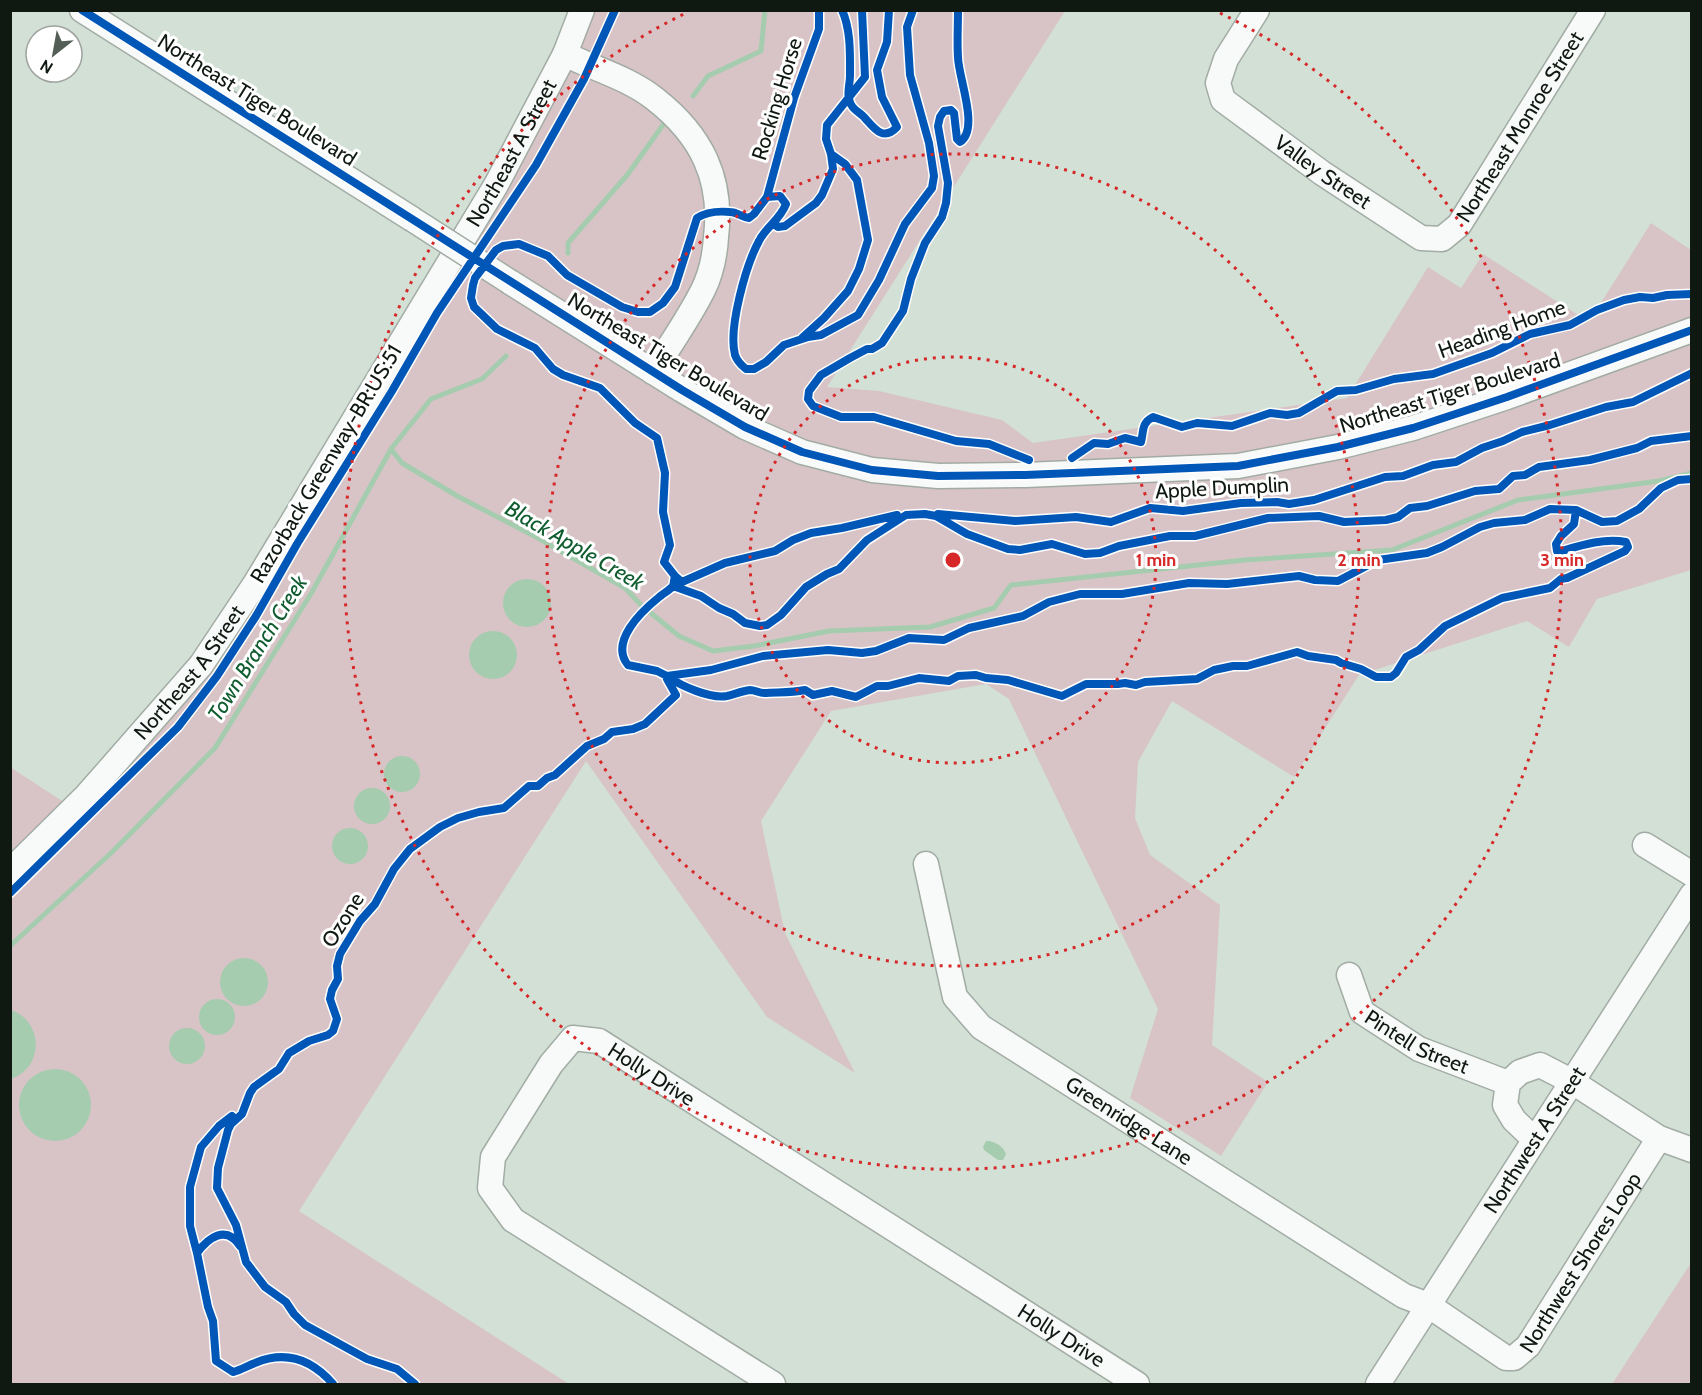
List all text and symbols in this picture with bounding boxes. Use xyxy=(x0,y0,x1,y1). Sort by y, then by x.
north arrow xyxy=(24,24,84,84)
street label: Northeast Monroe Street xyxy=(1451,27,1589,227)
street label: Northeast Tiger Boulevard xyxy=(153,28,361,171)
street label: Rocking Horse xyxy=(746,35,807,163)
text: N xyxy=(37,55,56,77)
street label: Northeast A Street xyxy=(461,75,561,231)
street label: Valley Street xyxy=(1270,129,1376,214)
street label: Northeast Tiger Boulevard xyxy=(563,287,773,426)
street label: Heading Home xyxy=(1435,294,1569,363)
street label: Razorback Greenway-BR:US:51 xyxy=(244,340,407,587)
street label: Northeast Tiger Boulevard xyxy=(1337,347,1563,438)
street label: Apple Dumplin xyxy=(1154,472,1290,503)
water label: Black Apple Creek xyxy=(500,495,650,596)
text: 1 min xyxy=(1136,549,1176,571)
text: 2 min xyxy=(1337,549,1381,571)
text: 3 min xyxy=(1540,549,1584,571)
centre of rings xyxy=(943,550,963,570)
water label: Town Branch Creek xyxy=(202,570,313,726)
street label: Northeast A Street xyxy=(128,600,249,744)
street label: Ozone xyxy=(316,888,369,952)
street label: Pintell Street xyxy=(1360,1004,1472,1079)
street label: Holly Drive xyxy=(604,1037,700,1111)
street label: Northwest A Street xyxy=(1478,1062,1590,1218)
street label: Greenridge Lane xyxy=(1061,1071,1197,1170)
street label: Northwest Shores Loop xyxy=(1514,1168,1646,1357)
street label: Holly Drive xyxy=(1013,1298,1110,1372)

